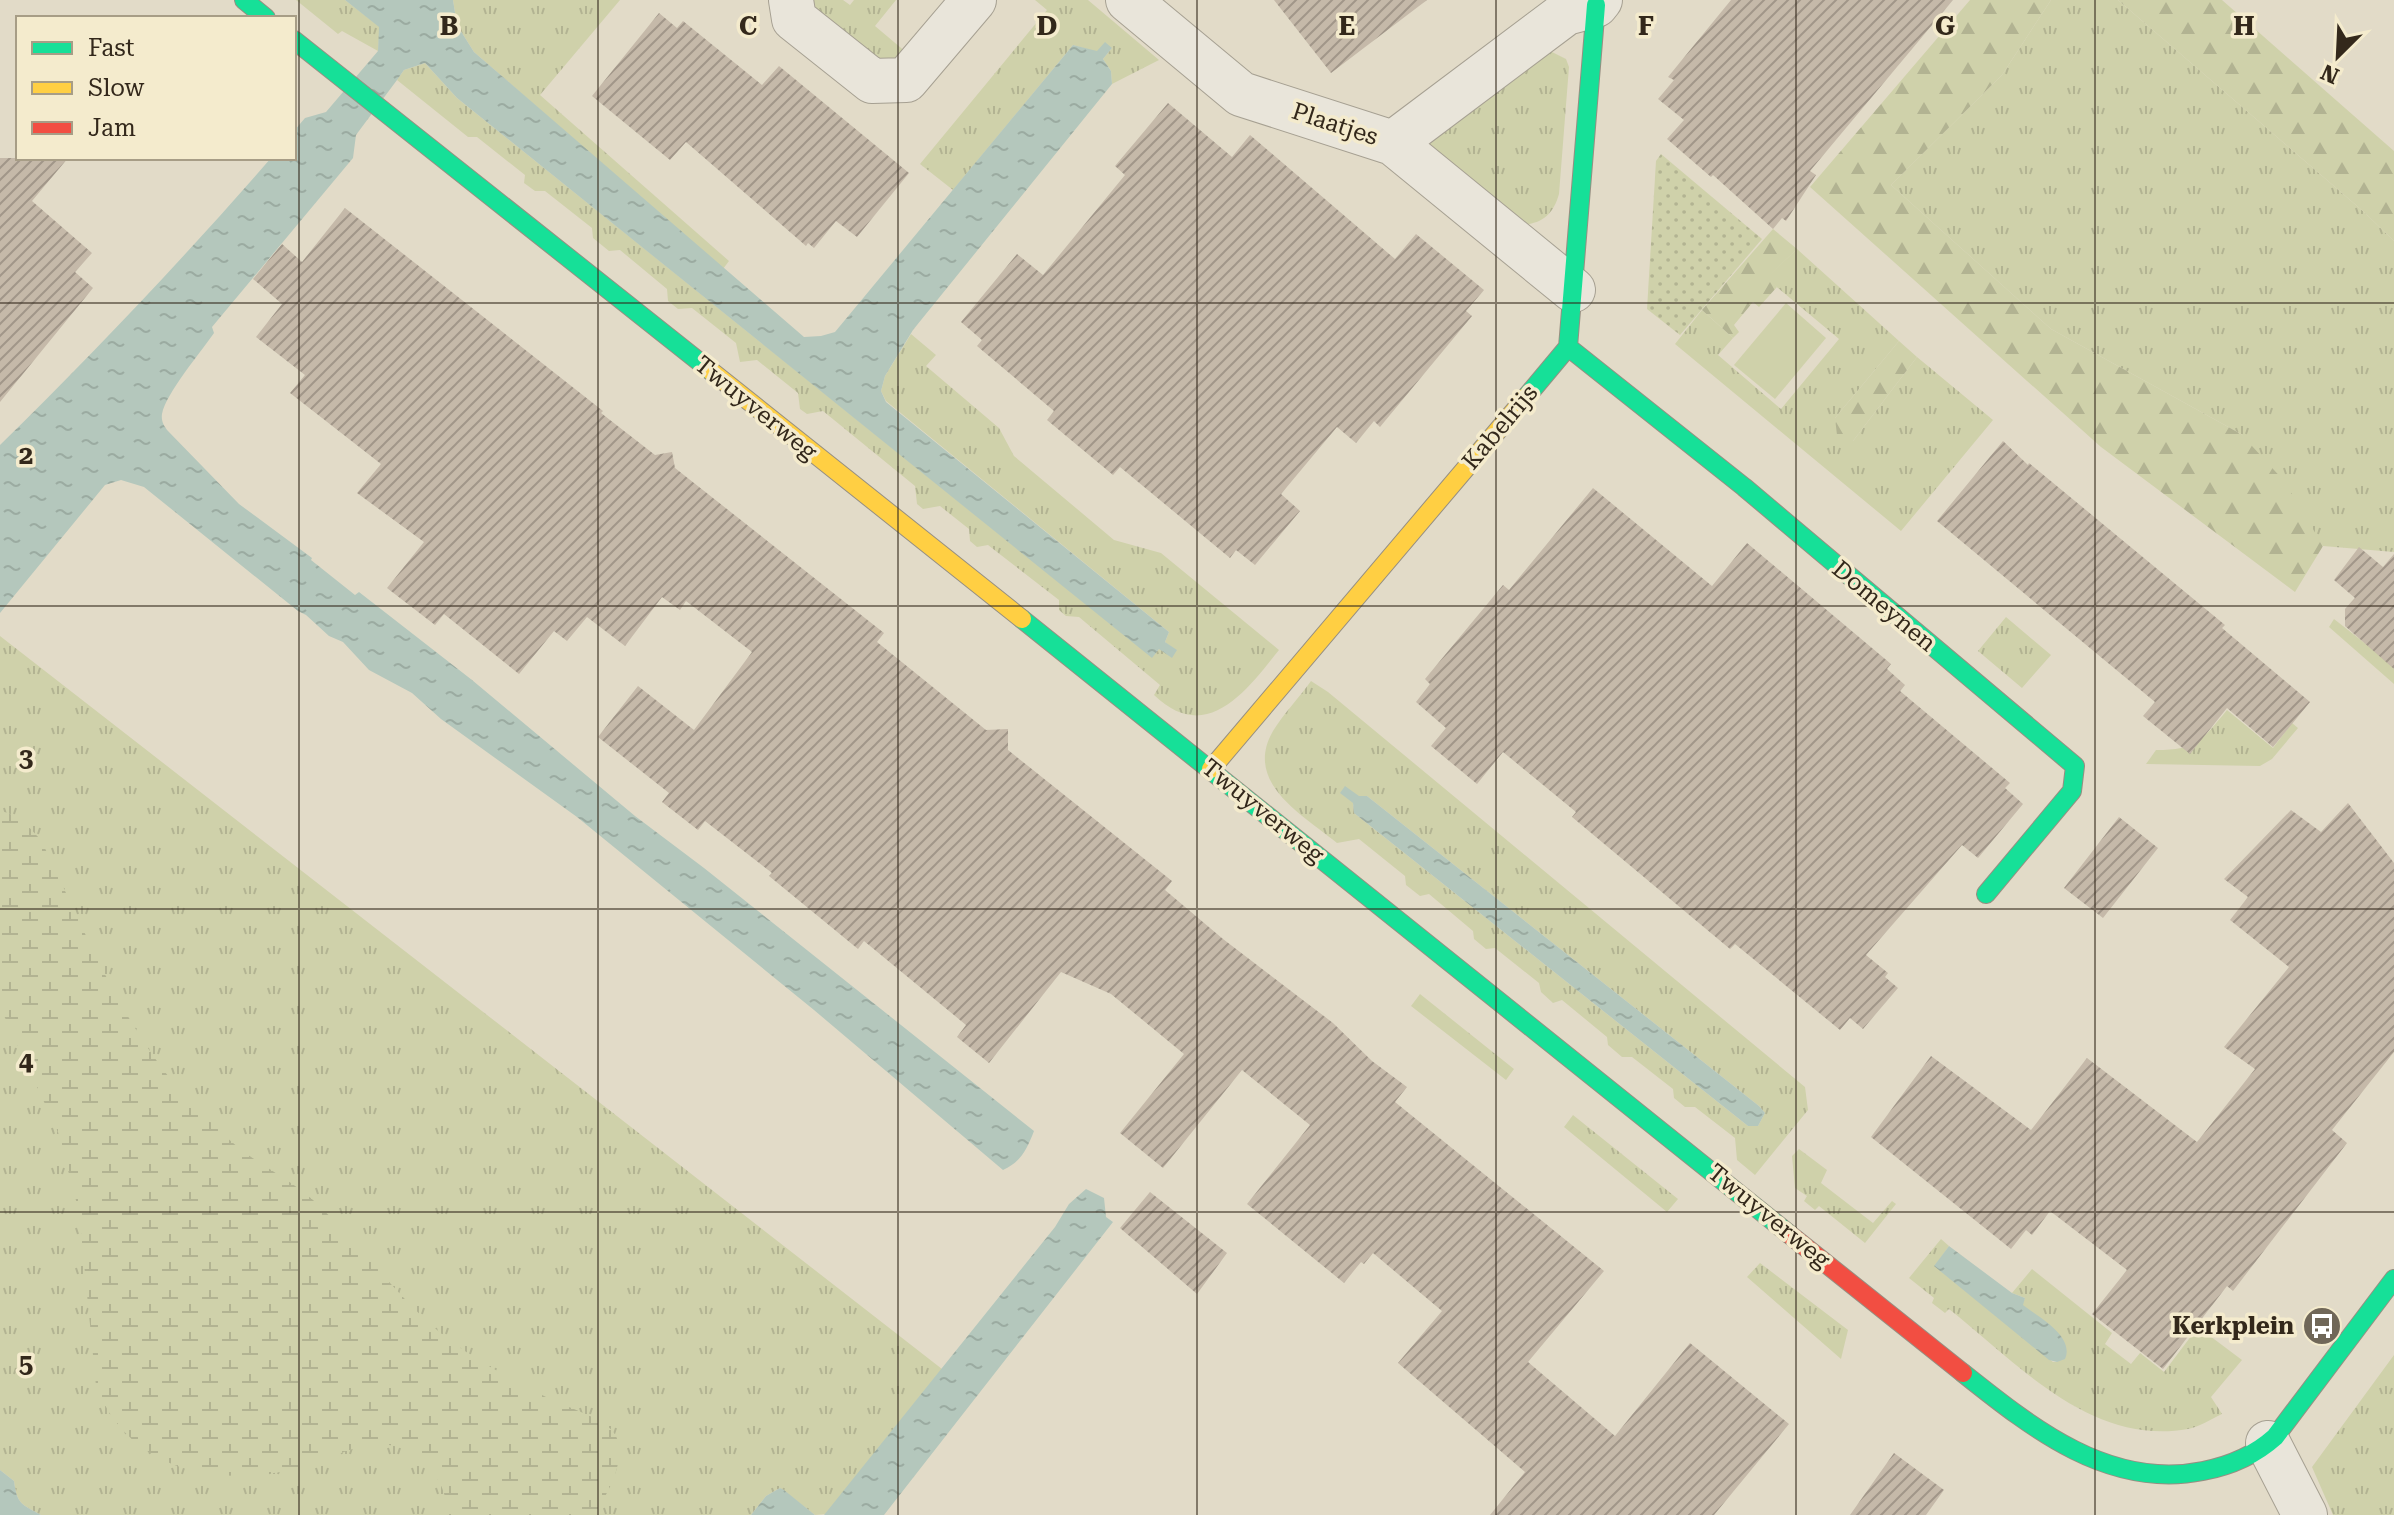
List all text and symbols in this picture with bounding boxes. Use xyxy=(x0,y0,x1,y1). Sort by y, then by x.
text: B xyxy=(440,11,458,41)
text: C xyxy=(739,11,757,41)
text: D xyxy=(1037,11,1057,41)
text: E xyxy=(1339,11,1355,41)
text: F xyxy=(1638,11,1654,41)
text: G xyxy=(1935,11,1955,41)
text: H xyxy=(2233,11,2255,41)
legend xyxy=(16,16,296,160)
north arrow xyxy=(2298,16,2378,96)
text: Fast xyxy=(88,34,135,62)
text: N xyxy=(2317,59,2343,89)
text: Slow xyxy=(88,74,145,102)
street label: Plaatjes xyxy=(1288,97,1382,151)
text: Jam xyxy=(88,114,136,142)
street label: Twuyverweg xyxy=(689,350,823,466)
street label: Kabelrijs xyxy=(1456,379,1544,475)
text: 2 xyxy=(19,440,33,470)
street label: Domeynen xyxy=(1827,555,1941,657)
text: 3 xyxy=(19,743,33,773)
street label: Twuyverweg xyxy=(1196,753,1330,869)
text: 4 xyxy=(19,1046,34,1076)
street label: Twuyverweg xyxy=(1702,1158,1836,1274)
bus stop icon: Kerkplein xyxy=(2301,1305,2343,1347)
place label: Kerkplein xyxy=(2172,1312,2294,1340)
text: 5 xyxy=(19,1349,33,1379)

